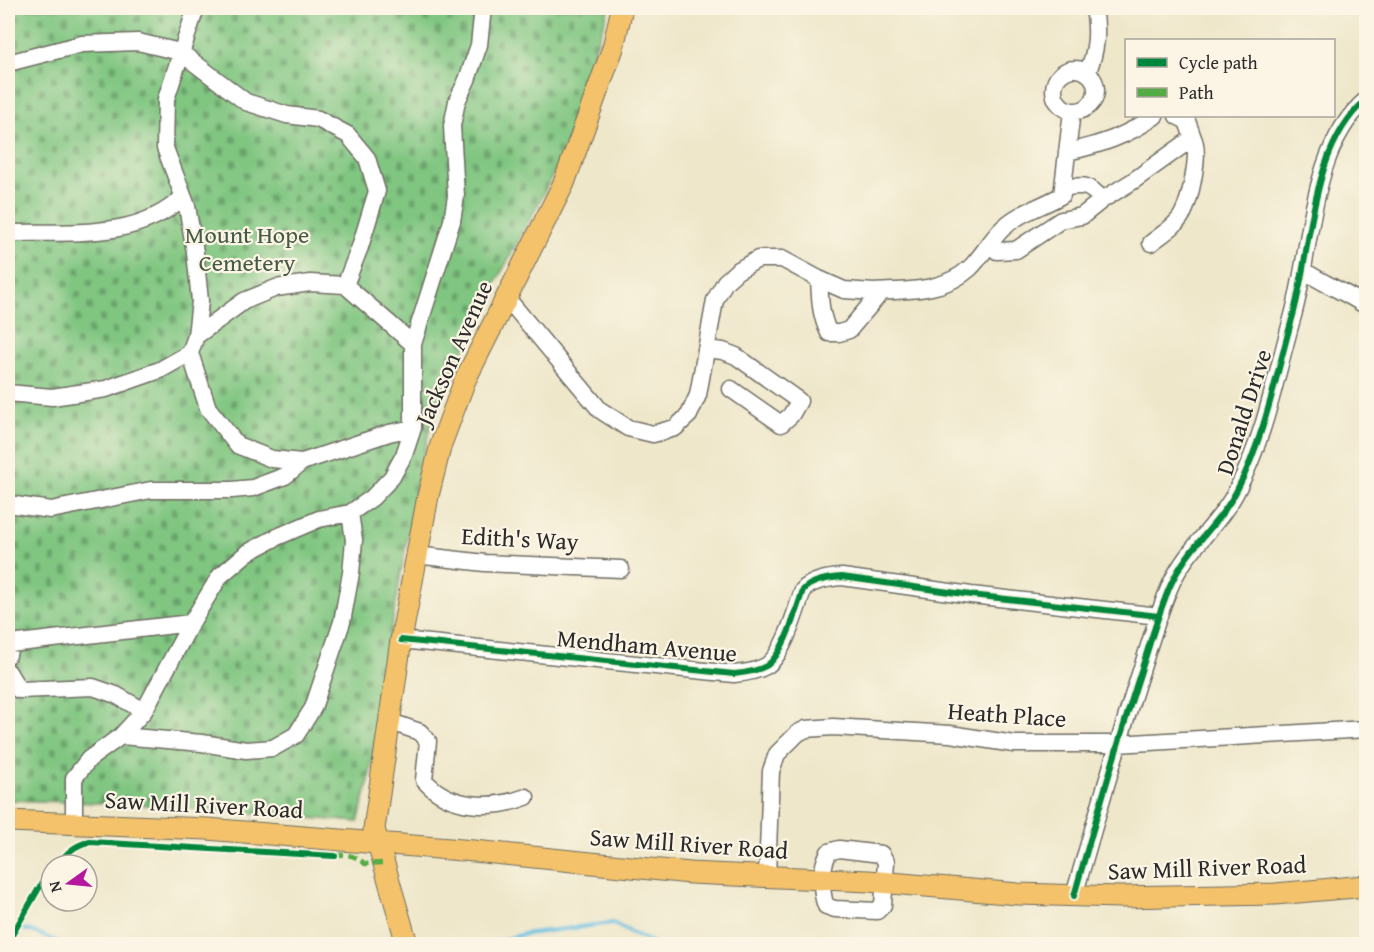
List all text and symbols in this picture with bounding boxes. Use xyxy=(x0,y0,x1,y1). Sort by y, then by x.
legend xyxy=(1125,39,1335,117)
text: Cycle path xyxy=(1179,49,1258,76)
text: Path xyxy=(1179,79,1214,106)
park label: Mount Hope Cemetery xyxy=(185,217,309,280)
street label: Jackson Avenue xyxy=(405,275,501,434)
street label: Donald Drive xyxy=(1207,344,1280,479)
street label: Edith's Way xyxy=(460,518,580,559)
street label: Mendham Avenue xyxy=(556,620,739,671)
street label: Heath Place xyxy=(947,693,1067,736)
street label: Saw Mill River Road xyxy=(104,782,304,827)
street label: Saw Mill River Road xyxy=(589,819,790,868)
street label: Saw Mill River Road xyxy=(1107,847,1307,888)
north arrow xyxy=(39,853,99,913)
text: N xyxy=(41,878,67,895)

